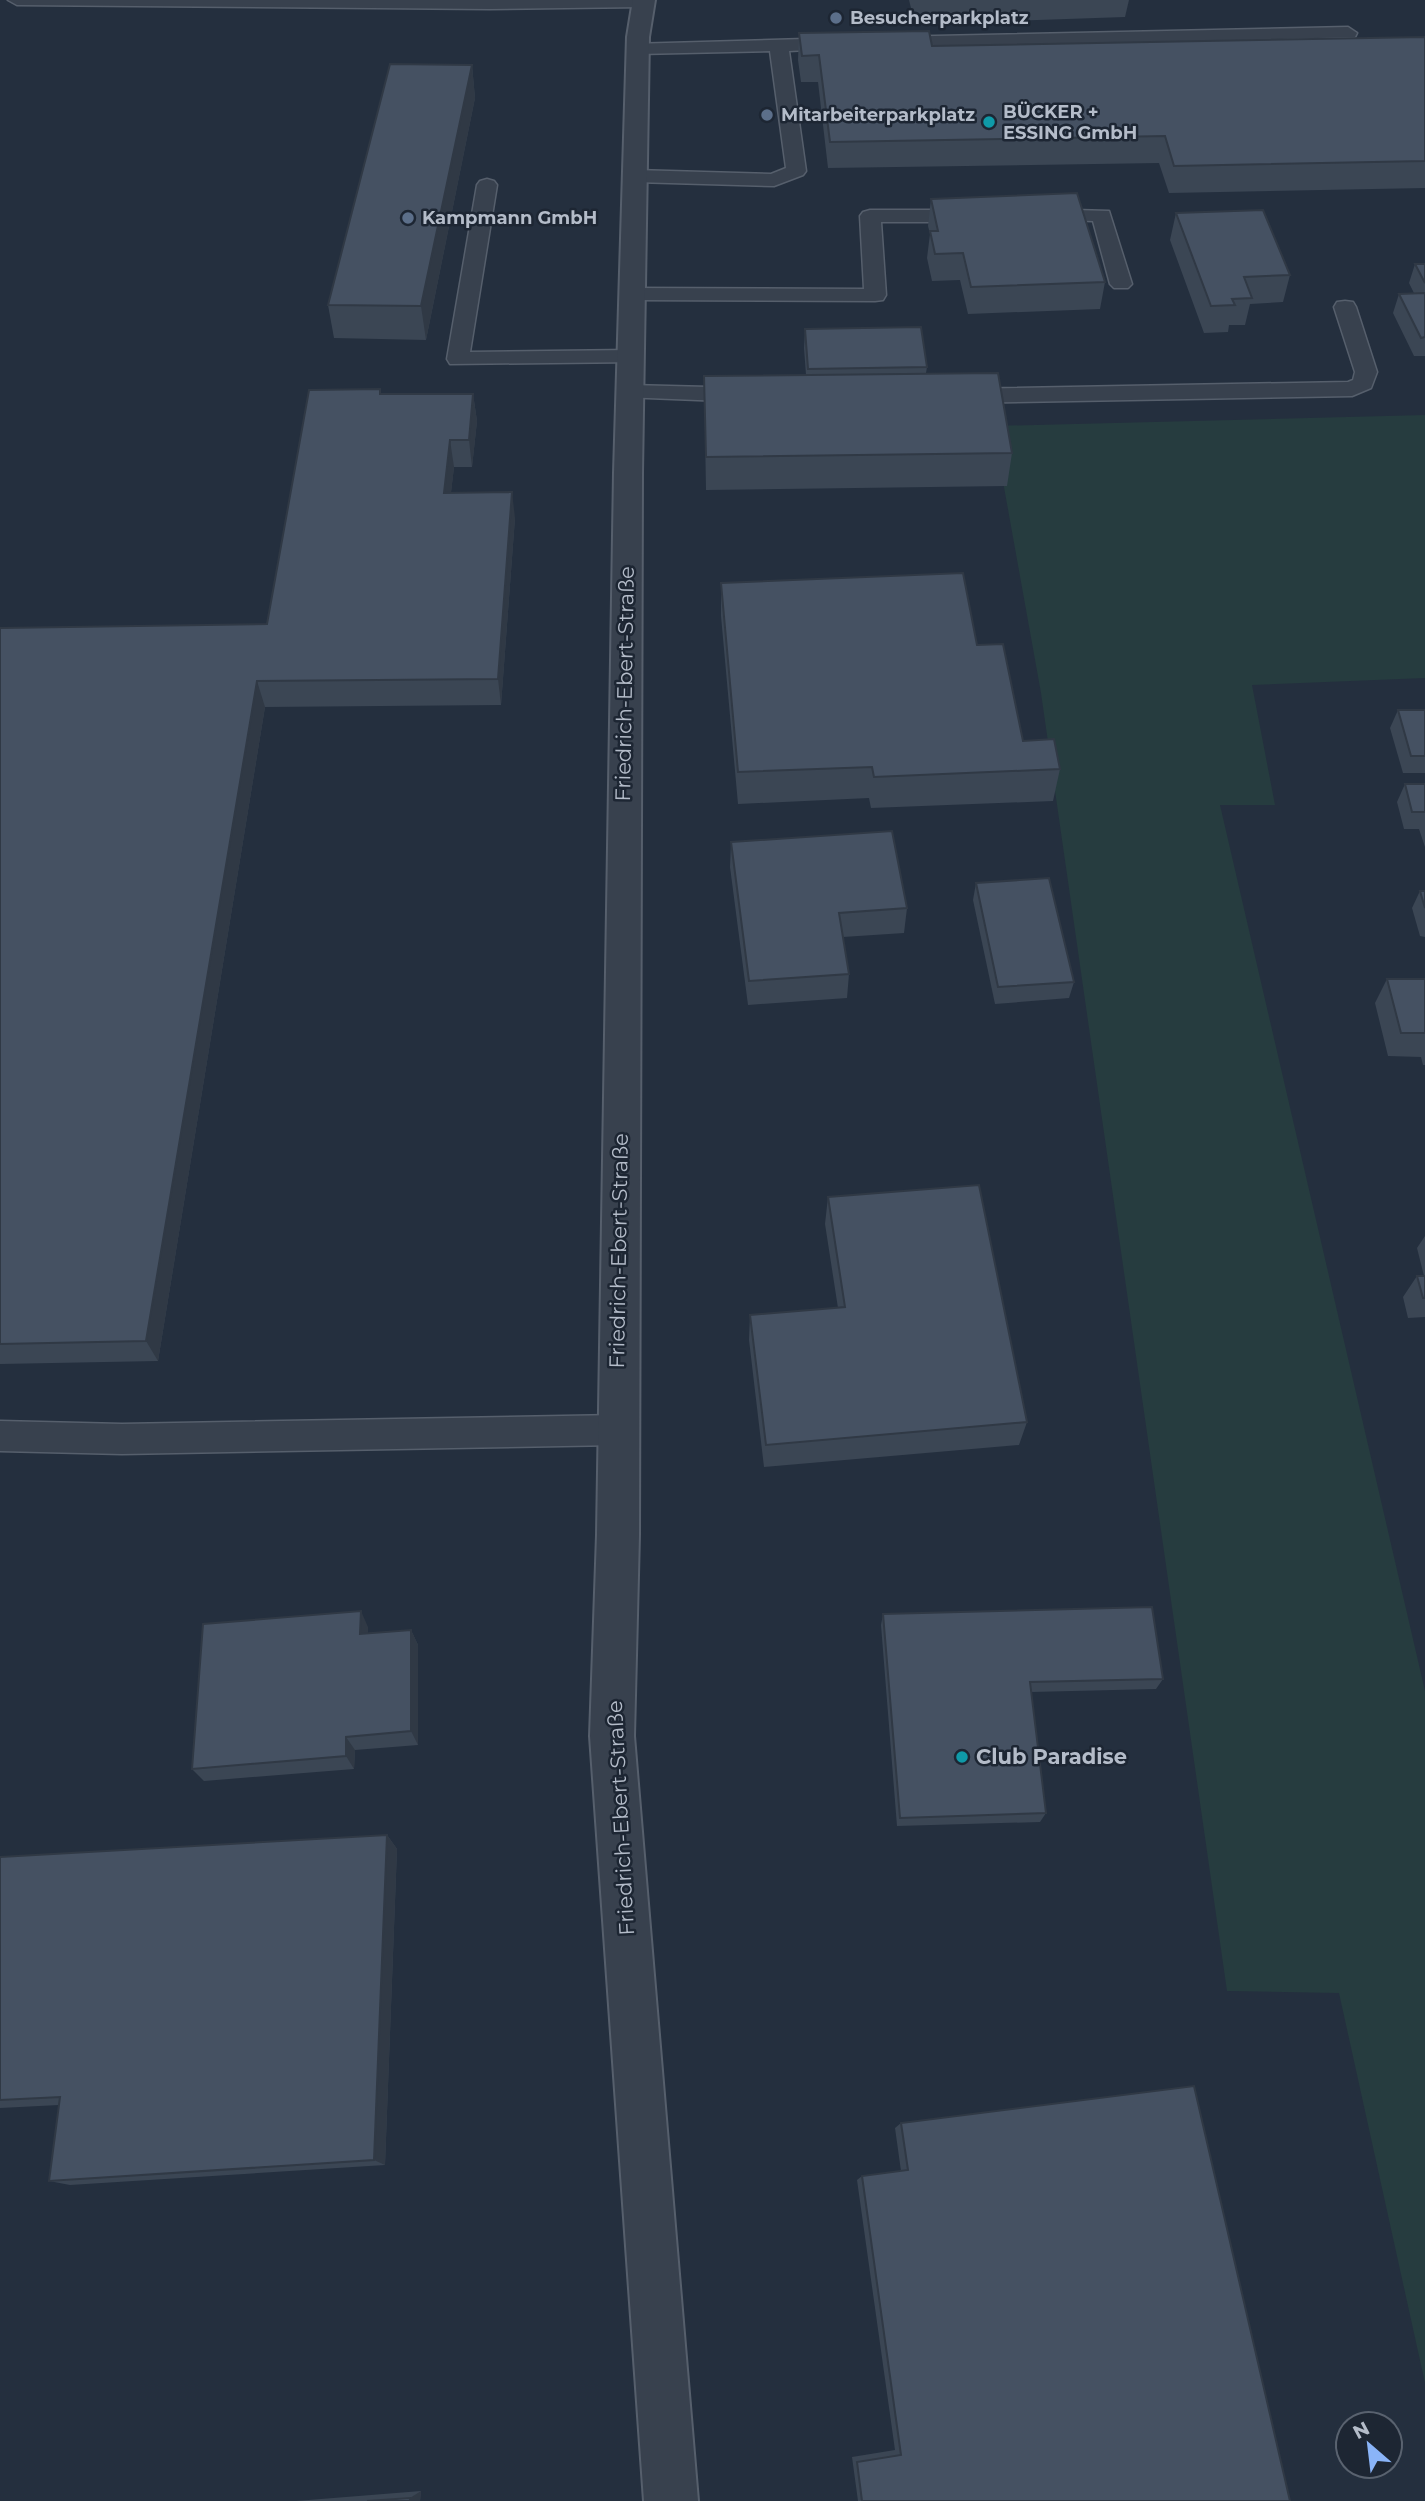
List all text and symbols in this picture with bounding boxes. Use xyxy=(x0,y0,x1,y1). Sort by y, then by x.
place label: Besucherparkplatz xyxy=(850,7,1029,29)
marker: Besucherparkplatz xyxy=(828,10,844,26)
place label: BÜCKER + ESSING GmbH xyxy=(1003,101,1137,144)
place label: Mitarbeiterparkplatz xyxy=(781,104,975,126)
marker: Mitarbeiterparkplatz xyxy=(759,107,775,123)
marker: BÜCKER + ESSING GmbH xyxy=(981,114,997,130)
place label: Kampmann GmbH xyxy=(422,207,597,229)
marker: Kampmann GmbH xyxy=(400,210,416,226)
street label: Friedrich-Ebert-Straße xyxy=(610,566,639,802)
street label: Friedrich-Ebert-Straße xyxy=(604,1133,633,1369)
street label: Friedrich-Ebert-Straße xyxy=(602,1700,639,1936)
place label: Club Paradise xyxy=(976,1744,1127,1769)
marker: Club Paradise xyxy=(954,1749,970,1765)
north arrow xyxy=(1334,2410,1404,2480)
text: N xyxy=(1349,2417,1373,2444)

